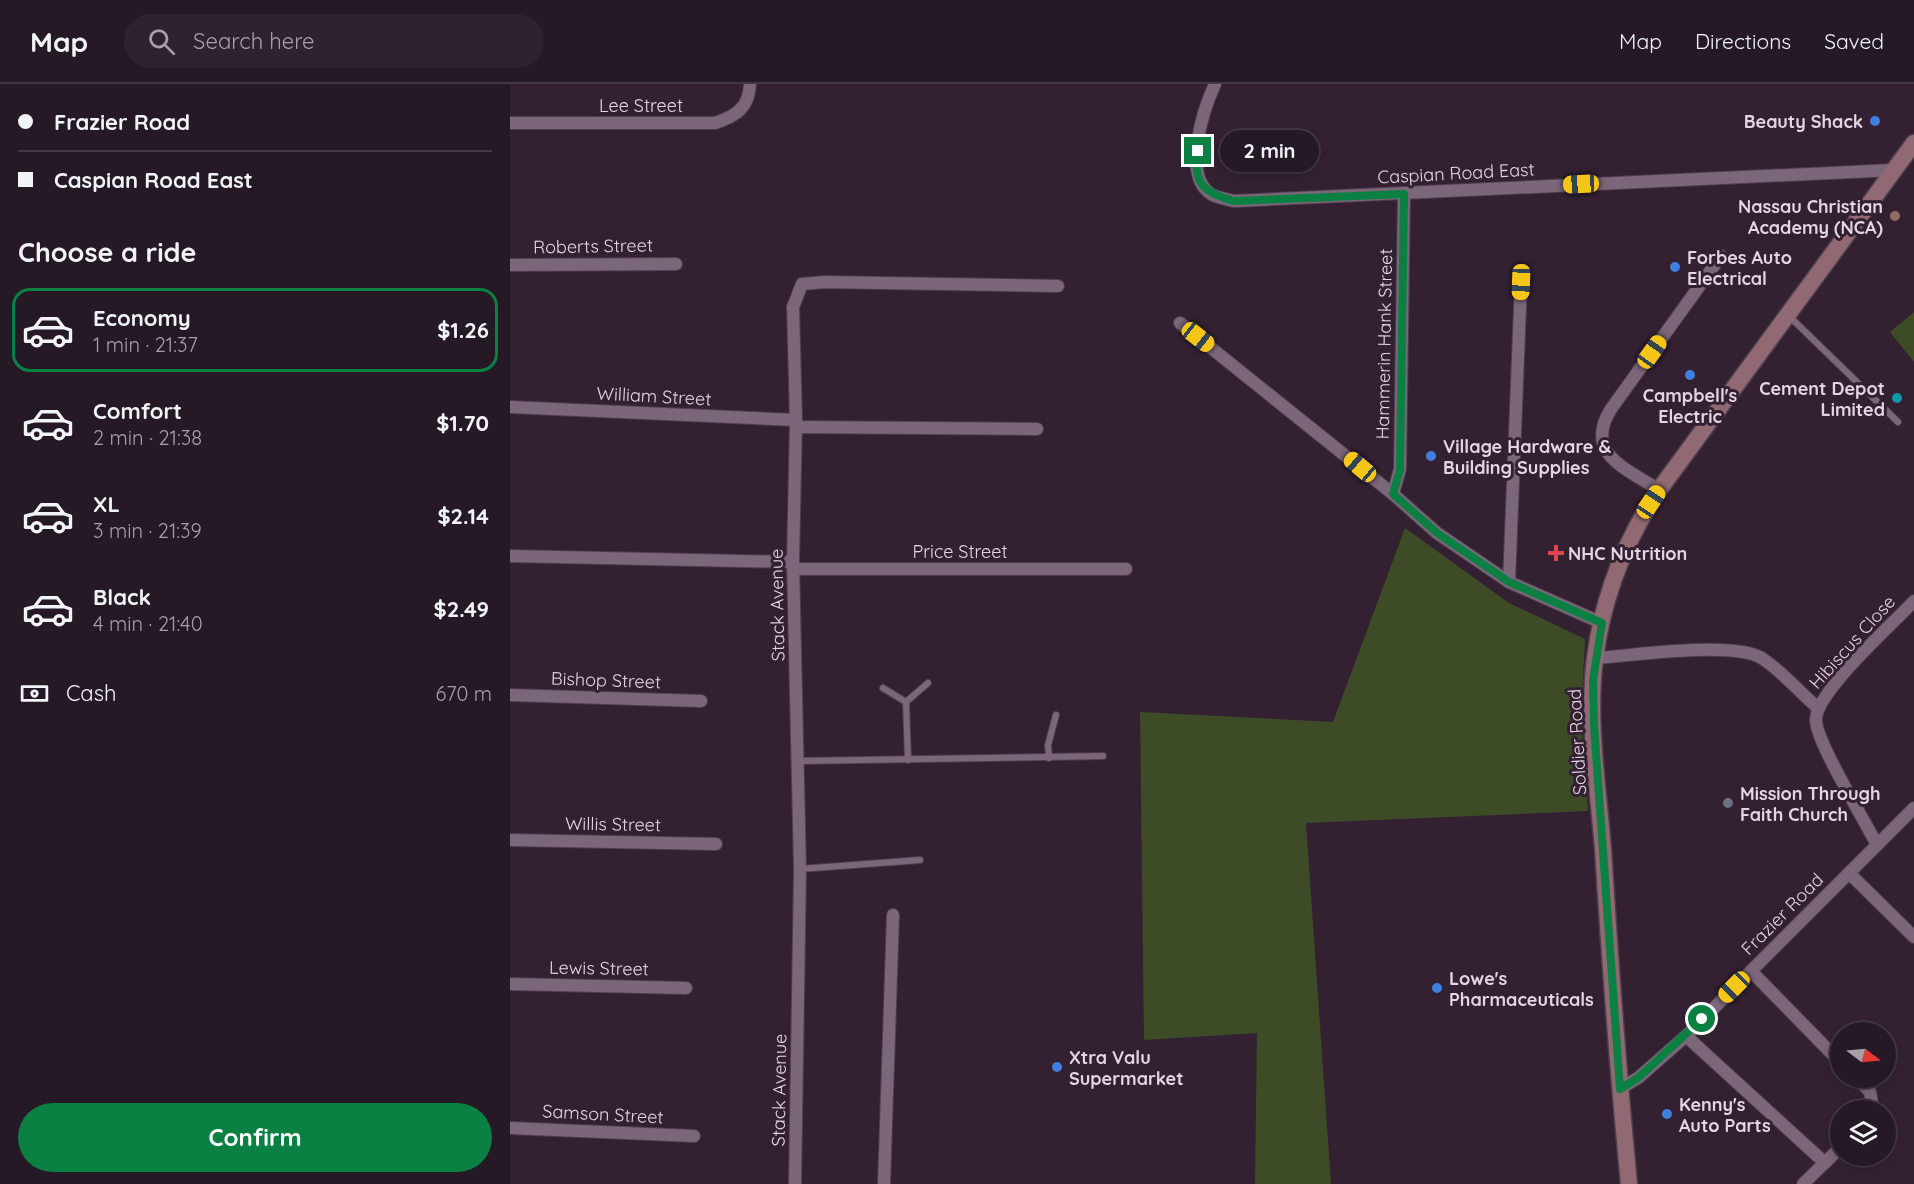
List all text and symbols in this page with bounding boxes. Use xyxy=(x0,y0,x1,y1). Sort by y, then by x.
search box xyxy=(124,14,544,68)
text: Map xyxy=(30,24,88,59)
icon: search xyxy=(145,25,178,58)
text: Search here xyxy=(193,27,315,55)
text: Map xyxy=(1619,28,1662,54)
text: Directions xyxy=(1695,28,1791,54)
text: Saved xyxy=(1824,28,1884,54)
street label: Lee Street xyxy=(599,94,683,117)
text: Frazier Road xyxy=(54,108,190,136)
place label: Beauty Shack xyxy=(1744,110,1863,133)
marker: Beauty Shack xyxy=(1868,114,1882,128)
callout: 2 min xyxy=(1219,130,1318,172)
route end xyxy=(1184,137,1211,164)
text: 2 min xyxy=(1243,138,1296,163)
street label: Caspian Road East xyxy=(1377,157,1535,189)
text: Caspian Road East xyxy=(54,166,253,194)
car xyxy=(1563,174,1599,194)
place label: Nassau Christian Academy (NCA) xyxy=(1738,195,1883,239)
marker: Nassau Christian Academy (NCA) xyxy=(1888,209,1902,223)
street label: Roberts Street xyxy=(533,233,653,259)
text: Choose a ride xyxy=(18,235,196,269)
place label: Forbes Auto Electrical xyxy=(1687,246,1792,290)
street label: Hammerin Hank Street xyxy=(1371,248,1397,440)
marker: Forbes Auto Electrical xyxy=(1668,260,1682,274)
car xyxy=(1511,264,1531,300)
icon: car xyxy=(21,303,75,357)
text: Economy xyxy=(93,304,191,332)
text: $1.26 xyxy=(437,316,489,344)
car xyxy=(1178,319,1218,355)
text: 1 min · 21:37 xyxy=(93,332,198,357)
car xyxy=(1634,332,1670,372)
marker: Campbell's Electric xyxy=(1683,368,1697,382)
place label: Cement Depot Limited xyxy=(1759,377,1885,421)
street label: William Street xyxy=(596,382,712,410)
place label: Campbell's Electric xyxy=(1643,384,1738,428)
marker: Cement Depot Limited xyxy=(1890,391,1904,405)
icon: car xyxy=(21,396,75,450)
text: Comfort xyxy=(93,397,182,425)
text: $1.70 xyxy=(436,409,489,437)
text: 2 min · 21:38 xyxy=(93,425,202,450)
place label: Village Hardware & Building Supplies xyxy=(1443,435,1612,479)
car xyxy=(1340,449,1380,485)
marker: Village Hardware & Building Supplies xyxy=(1424,449,1438,463)
car xyxy=(1633,482,1669,522)
icon: car xyxy=(21,489,75,543)
text: XL xyxy=(93,490,120,518)
text: $2.14 xyxy=(437,502,489,530)
text: 3 min · 21:39 xyxy=(93,518,202,543)
street label: Price Street xyxy=(912,540,1008,563)
place label: NHC Nutrition xyxy=(1568,542,1687,565)
marker: NHC Nutrition xyxy=(1549,546,1563,560)
street label: Stack Avenue xyxy=(765,549,789,661)
icon: car xyxy=(21,582,75,636)
text: Black xyxy=(93,583,151,611)
street label: Hibiscus Close xyxy=(1804,590,1900,694)
text: $2.49 xyxy=(434,595,489,623)
text: 4 min · 21:40 xyxy=(93,611,203,636)
street label: Bishop Street xyxy=(551,667,661,693)
icon: cash xyxy=(18,677,51,710)
text: Cash xyxy=(66,679,117,707)
text: 670 m xyxy=(435,681,492,706)
street label: Soldier Road xyxy=(1563,688,1591,796)
place label: Mission Through Faith Church xyxy=(1740,782,1880,826)
marker: Mission Through Faith Church xyxy=(1721,796,1735,810)
street label: Willis Street xyxy=(565,812,661,836)
street label: Frazier Road xyxy=(1736,868,1828,960)
street label: Lewis Street xyxy=(549,956,649,980)
place label: Lowe's Pharmaceuticals xyxy=(1449,967,1594,1011)
car xyxy=(1715,968,1753,1006)
marker: Lowe's Pharmaceuticals xyxy=(1430,981,1444,995)
route start xyxy=(1688,1005,1715,1032)
north arrow xyxy=(1830,1022,1896,1088)
map controls xyxy=(1830,1022,1896,1166)
street label: Stack Avenue xyxy=(767,1034,791,1146)
place label: Xtra Valu Supermarket xyxy=(1069,1046,1184,1090)
marker: Xtra Valu Supermarket xyxy=(1050,1060,1064,1074)
place label: Kenny's Auto Parts xyxy=(1679,1093,1771,1137)
street label: Samson Street xyxy=(542,1099,664,1129)
button: layers xyxy=(1830,1100,1896,1166)
button: Confirm xyxy=(18,1103,492,1172)
marker: Kenny's Auto Parts xyxy=(1660,1107,1674,1121)

